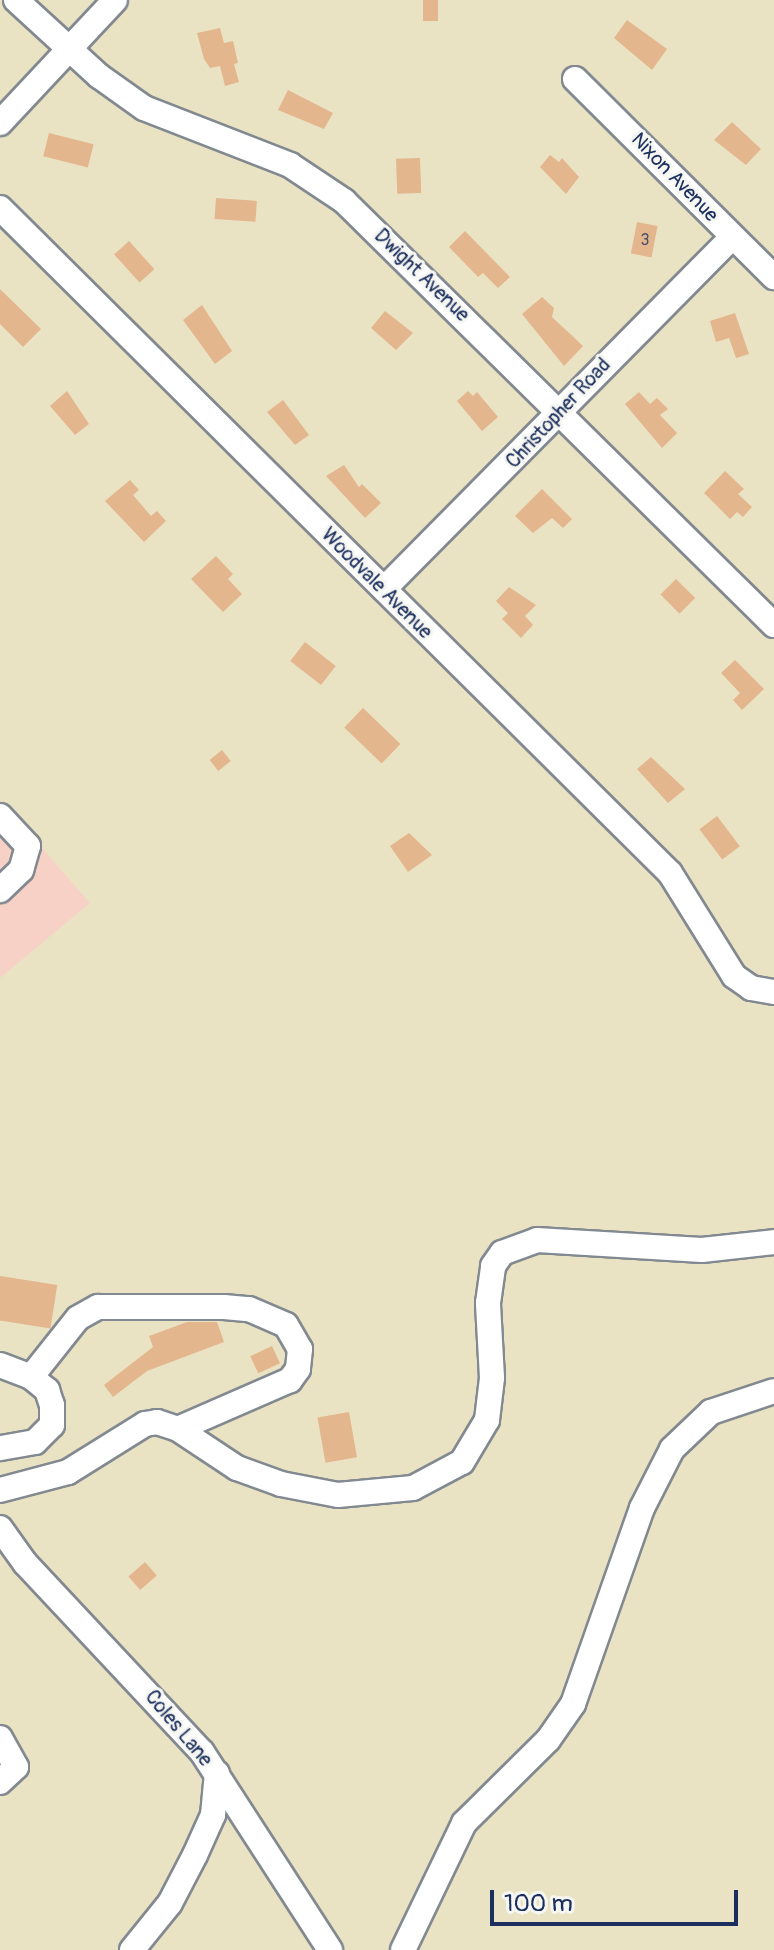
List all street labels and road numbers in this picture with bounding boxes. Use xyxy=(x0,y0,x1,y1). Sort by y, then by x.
street label: Nixon Avenue xyxy=(627,127,723,227)
street label: Dwight Avenue xyxy=(369,224,475,326)
street label: Christopher Road xyxy=(501,353,615,473)
street label: Woodvale Avenue xyxy=(316,522,438,644)
street label: Coles Lane xyxy=(140,1685,218,1771)

